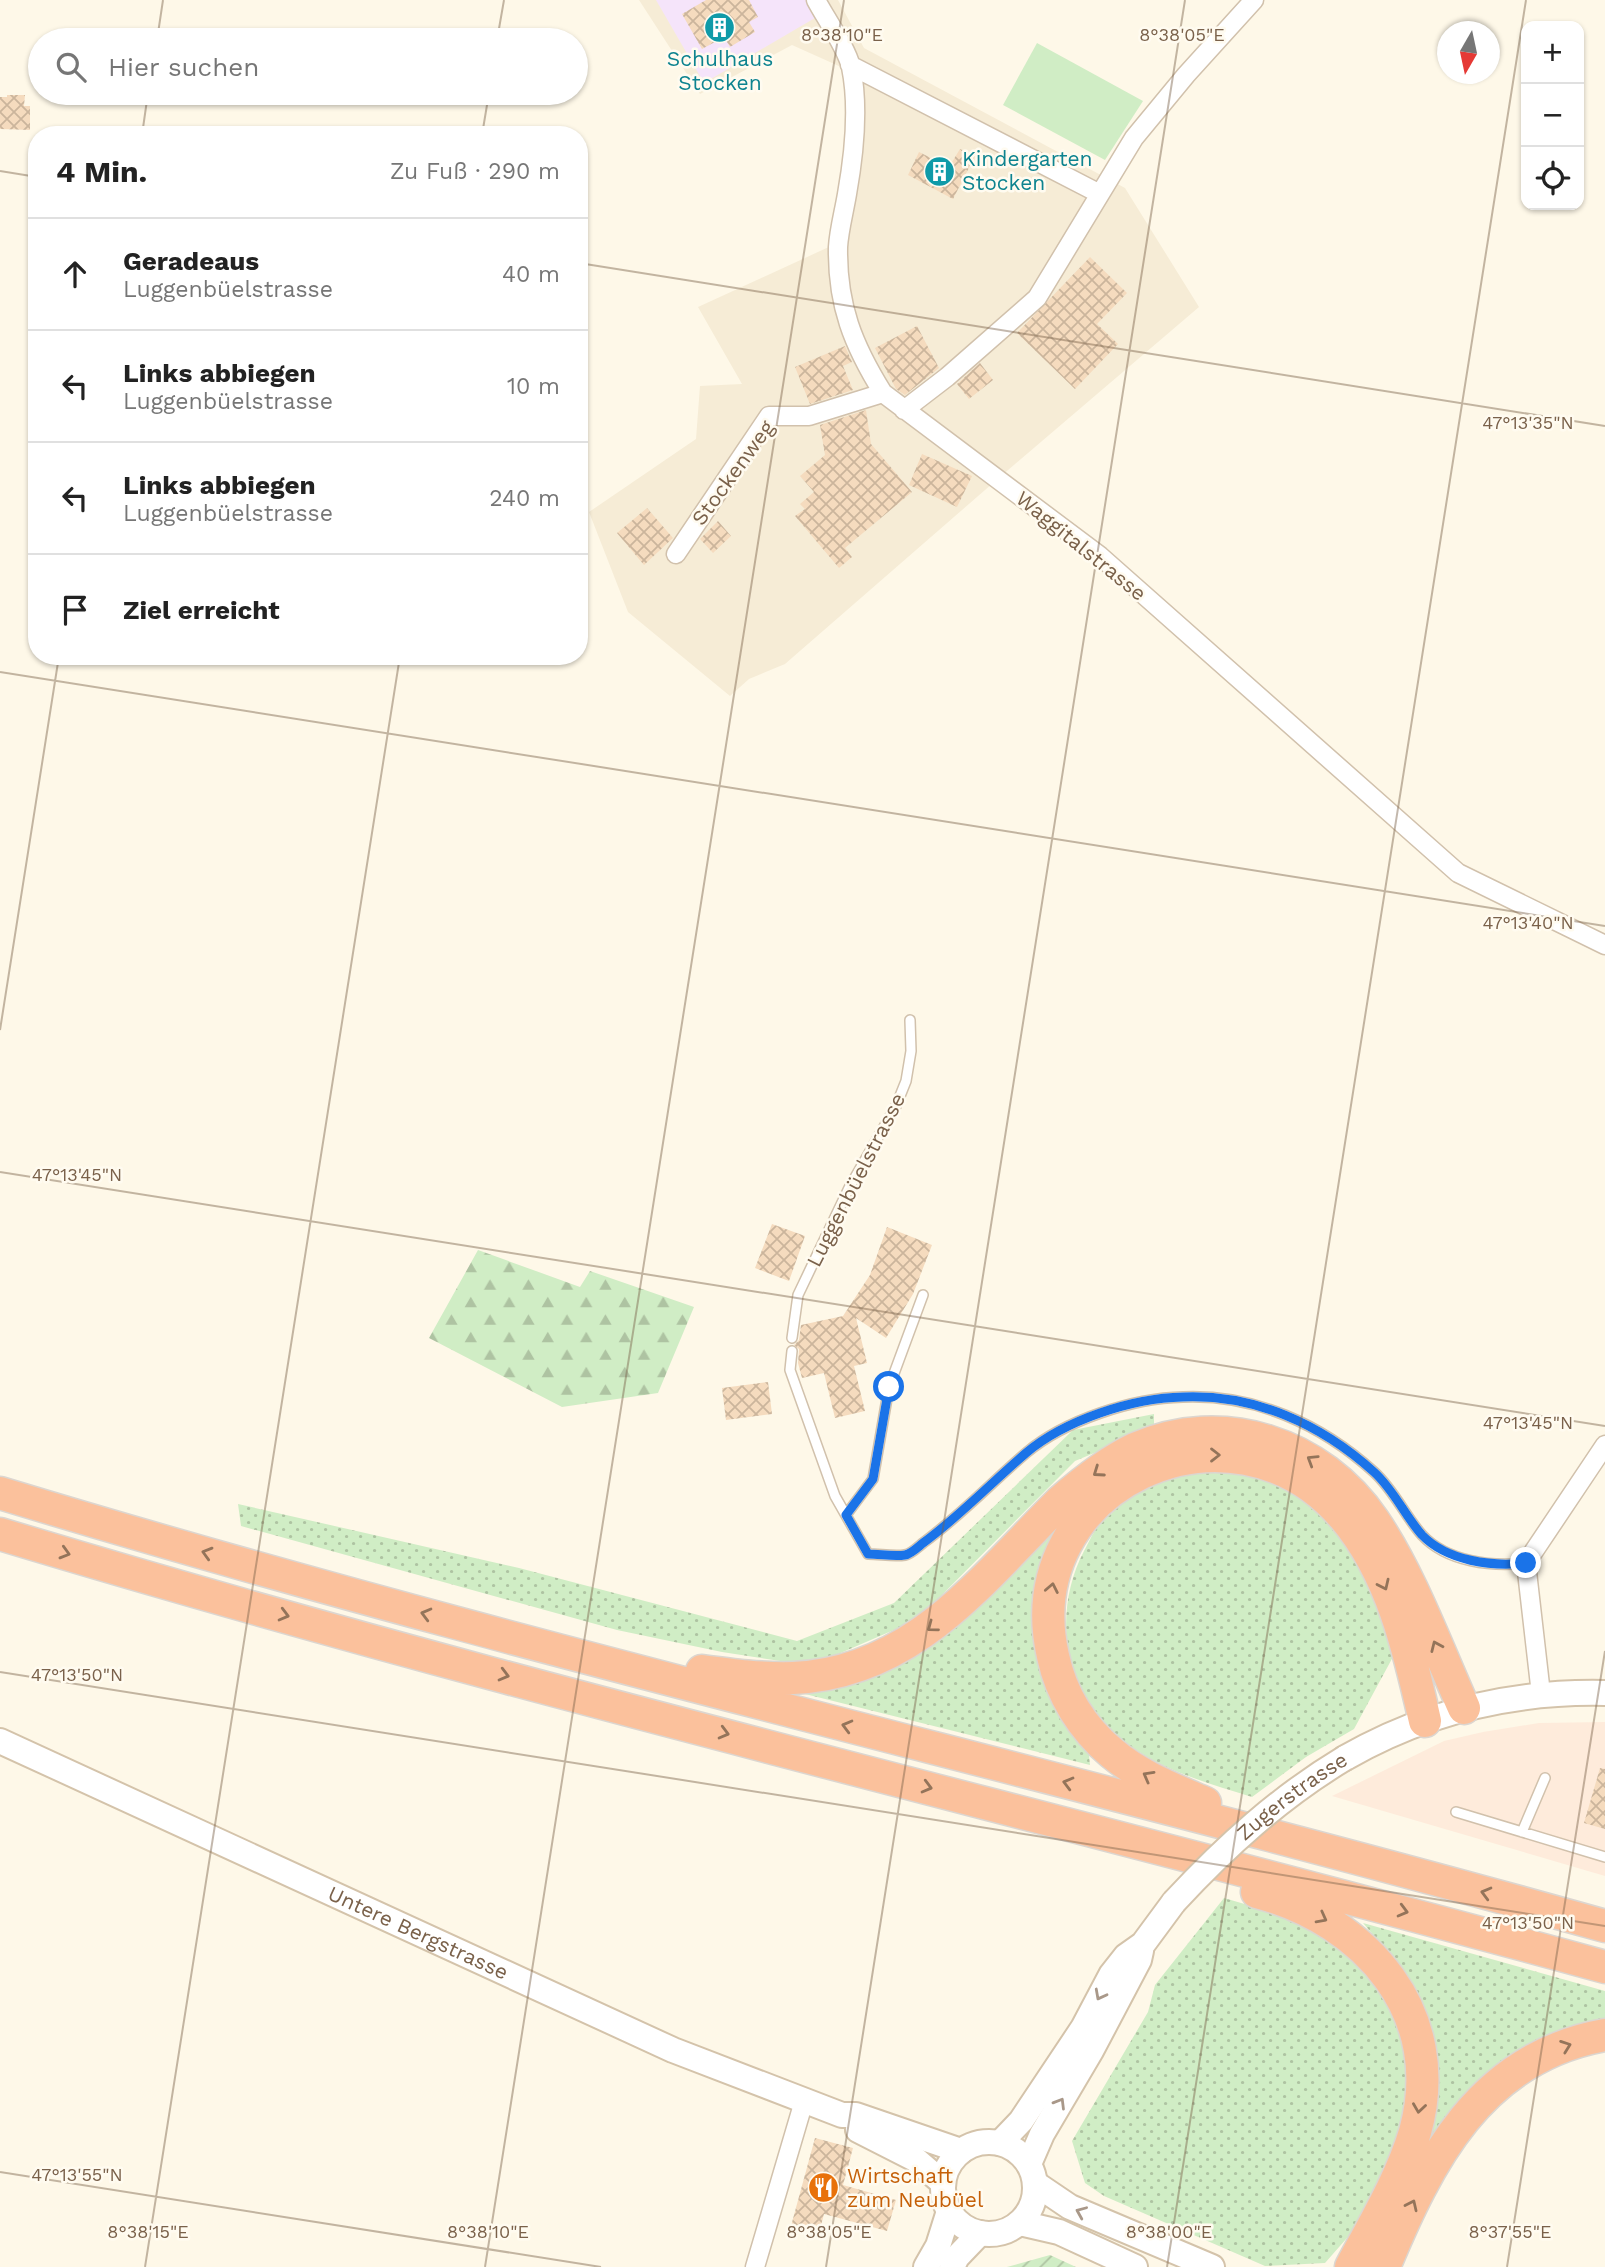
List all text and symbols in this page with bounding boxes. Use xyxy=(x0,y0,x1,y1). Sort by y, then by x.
building icon: Schulhaus Stocken xyxy=(703,10,737,44)
north arrow xyxy=(1437,21,1500,84)
map controls xyxy=(1521,21,1584,210)
button: + xyxy=(1521,21,1584,84)
text: 8°38'10"E xyxy=(801,24,883,45)
text: 8°38'05"E xyxy=(1139,24,1225,45)
search box xyxy=(28,28,588,105)
place label: Schulhaus Stocken xyxy=(667,46,773,95)
icon: search xyxy=(52,48,90,86)
text: Hier suchen xyxy=(108,52,259,82)
button: − xyxy=(1521,84,1584,147)
place label: Kindergarten Stocken xyxy=(962,146,1093,195)
button: locate xyxy=(1521,147,1584,210)
text: 4 Min. xyxy=(56,154,147,189)
building icon: Kindergarten Stocken xyxy=(922,154,956,188)
text: Zu Fuß · 290 m xyxy=(390,158,560,185)
text: Geradeaus xyxy=(123,246,259,276)
icon: ahead xyxy=(56,255,94,293)
text: 40 m xyxy=(502,261,560,288)
text: Luggenbüelstrasse xyxy=(123,276,333,303)
text: Links abbiegen xyxy=(123,358,316,388)
icon: left xyxy=(56,367,94,405)
text: 10 m xyxy=(507,373,560,400)
text: Luggenbüelstrasse xyxy=(123,388,333,415)
text: 47°13'35"N xyxy=(1482,412,1574,433)
street label: Stockenweg xyxy=(686,415,780,530)
text: Links abbiegen xyxy=(123,470,316,500)
icon: left xyxy=(56,479,94,517)
text: 240 m xyxy=(489,485,560,512)
street label: Waggitalstrasse xyxy=(1011,485,1152,606)
text: Luggenbüelstrasse xyxy=(123,500,333,527)
icon: arrive xyxy=(56,591,94,629)
text: Ziel erreicht xyxy=(123,595,280,625)
text: 47°13'40"N xyxy=(1482,912,1574,933)
street label: Luggenbüelstrasse xyxy=(801,1089,910,1271)
text: 47°13'45"N xyxy=(32,1164,122,1185)
route start xyxy=(873,1371,904,1402)
text: 47°13'45"N xyxy=(1483,1412,1573,1433)
one-way arrow xyxy=(1210,1447,1221,1463)
one-way arrow xyxy=(1306,1456,1319,1469)
one-way arrow xyxy=(1093,1464,1106,1476)
one-way arrow xyxy=(59,1545,71,1560)
one-way arrow xyxy=(201,1547,213,1562)
route end xyxy=(1510,1547,1541,1578)
one-way arrow xyxy=(1376,1578,1390,1590)
one-way arrow xyxy=(1044,1582,1059,1594)
one-way arrow xyxy=(278,1607,290,1621)
one-way arrow xyxy=(421,1608,433,1622)
one-way arrow xyxy=(927,1618,940,1631)
one-way arrow xyxy=(1430,1641,1444,1653)
text: 47°13'50"N xyxy=(31,1664,123,1685)
one-way arrow xyxy=(498,1667,510,1681)
one-way arrow xyxy=(841,1720,853,1734)
one-way arrow xyxy=(717,1725,729,1740)
street label: Zugerstrasse xyxy=(1232,1747,1352,1845)
one-way arrow xyxy=(1142,1771,1155,1784)
one-way arrow xyxy=(1062,1777,1074,1791)
one-way arrow xyxy=(921,1778,933,1793)
street label: Untere Bergstrasse xyxy=(324,1880,512,1985)
one-way arrow xyxy=(1480,1887,1492,1902)
one-way arrow xyxy=(1397,1903,1409,1918)
one-way arrow xyxy=(1315,1910,1328,1924)
text: 47°13'50"N xyxy=(1482,1912,1574,1933)
one-way arrow xyxy=(1095,1988,1108,2001)
one-way arrow xyxy=(1559,2041,1571,2055)
one-way arrow xyxy=(1052,2098,1065,2111)
one-way arrow xyxy=(1411,2102,1426,2114)
place label: Wirtschaft zum Neubüel xyxy=(847,2163,984,2212)
text: 47°13'55"N xyxy=(31,2164,123,2185)
restaurant icon: Wirtschaft zum Neubüel xyxy=(807,2171,841,2205)
one-way arrow xyxy=(1404,2199,1418,2212)
one-way arrow xyxy=(1076,2206,1088,2220)
text: 8°38'15"E xyxy=(107,2221,189,2242)
text: 8°38'10"E xyxy=(447,2221,529,2242)
text: 8°38'05"E xyxy=(786,2221,872,2242)
text: 8°38'00"E xyxy=(1126,2221,1212,2242)
text: 8°37'55"E xyxy=(1468,2221,1552,2242)

